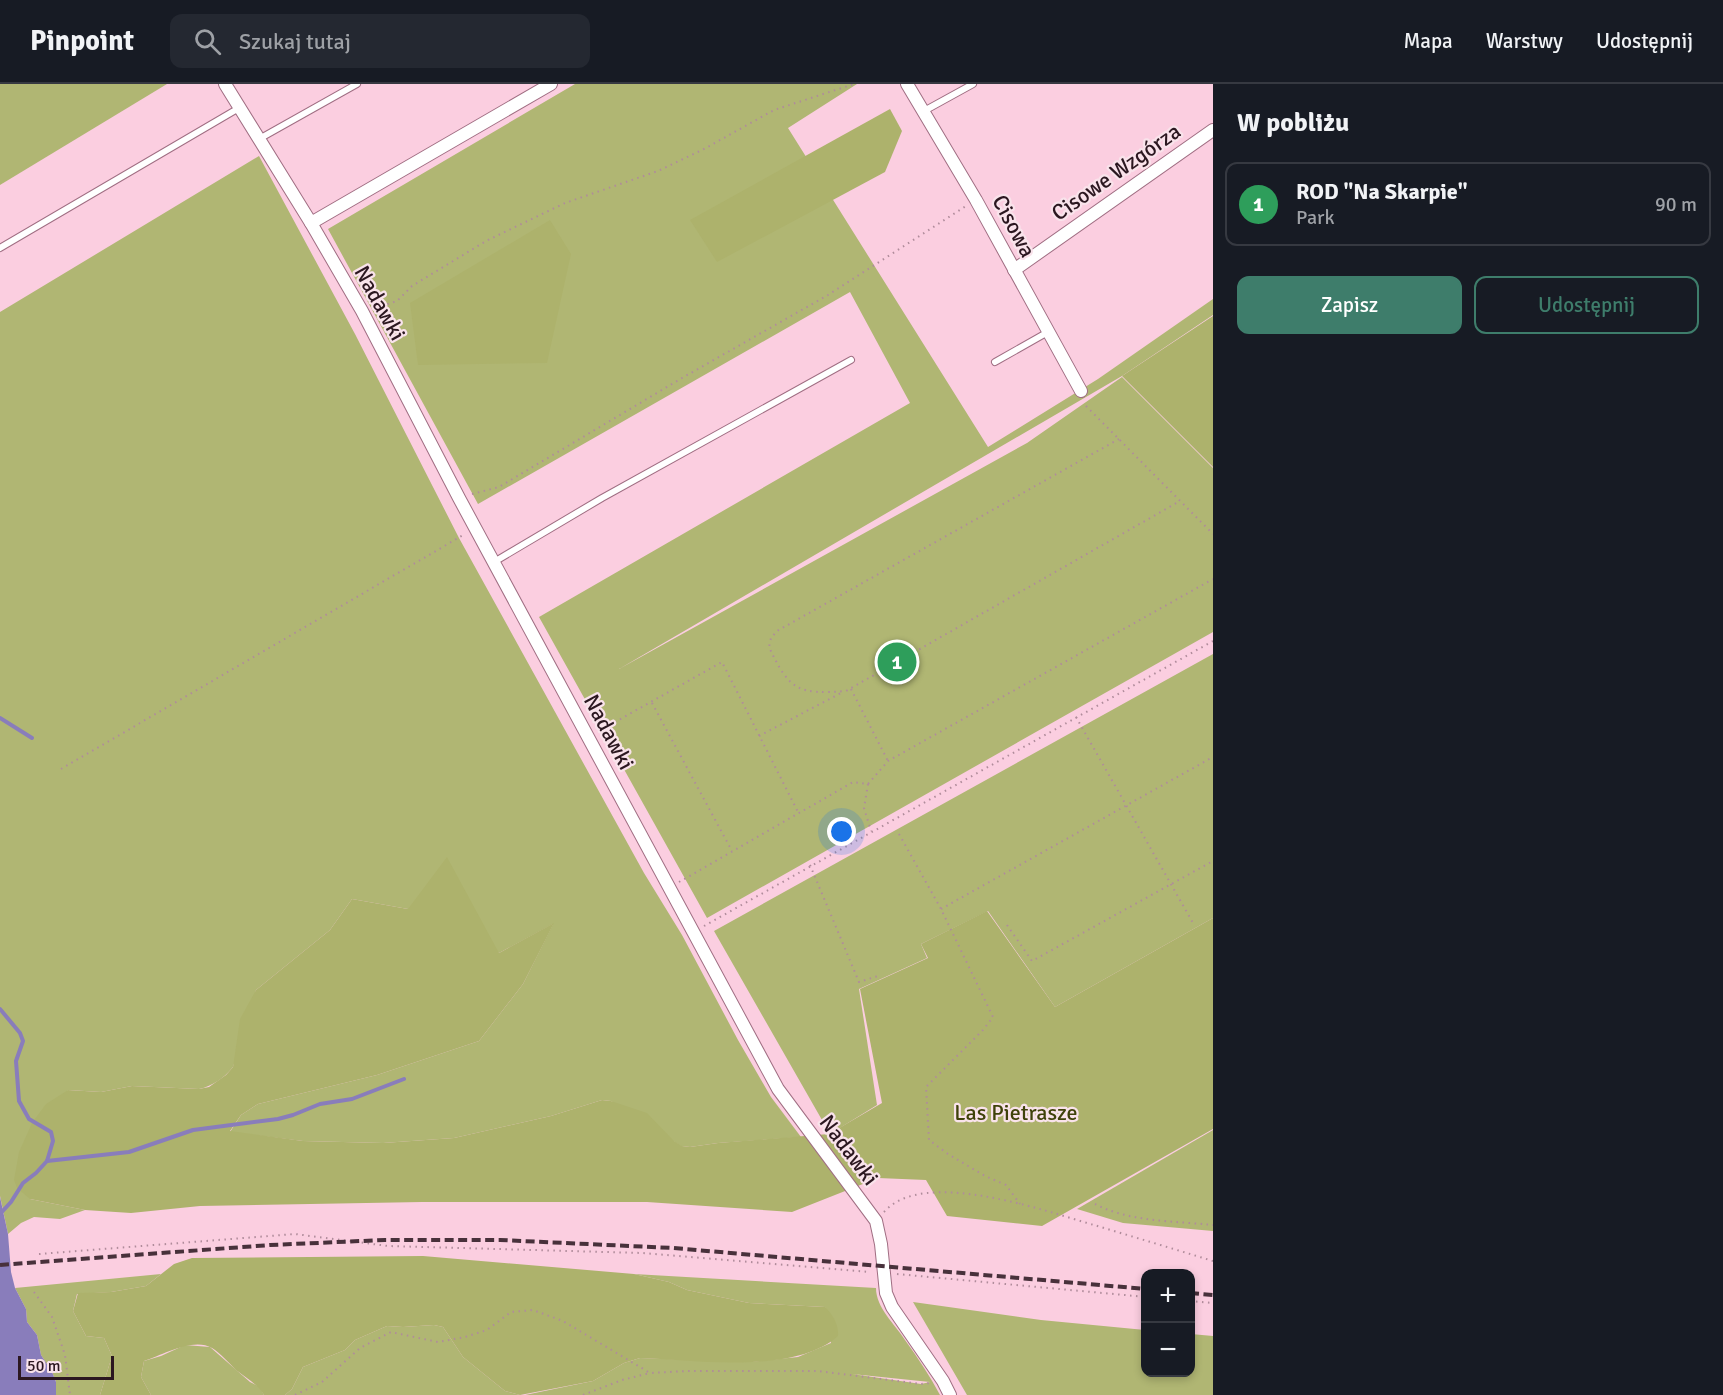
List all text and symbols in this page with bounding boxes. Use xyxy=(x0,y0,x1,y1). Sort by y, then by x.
search box xyxy=(170,14,590,68)
text: Pinpoint xyxy=(30,24,134,58)
icon: search xyxy=(191,25,224,58)
text: Szukaj tutaj xyxy=(239,28,351,55)
text: Mapa xyxy=(1403,28,1453,54)
text: Warstwy xyxy=(1486,28,1563,54)
text: Udostępnij xyxy=(1596,28,1693,54)
text: W pobliżu xyxy=(1237,107,1349,139)
street label: Cisowe Wzgórza xyxy=(1046,117,1186,227)
text: ROD "Na Skarpie" xyxy=(1296,178,1468,205)
street label: Cisowa xyxy=(986,190,1042,262)
text: 1 xyxy=(1253,192,1264,217)
text: 90 m xyxy=(1655,192,1697,217)
text: Park xyxy=(1296,205,1334,230)
street label: Nadawki xyxy=(348,261,412,345)
button: Zapisz xyxy=(1237,276,1462,334)
button: Udostępnij xyxy=(1474,276,1699,334)
pin: 1 xyxy=(878,640,916,684)
street label: Nadawki xyxy=(578,690,640,774)
your location xyxy=(827,817,856,846)
park label: Las Pietrasze xyxy=(954,1099,1078,1126)
street label: Nadawki xyxy=(814,1109,884,1191)
map controls xyxy=(1141,1269,1195,1377)
button: + xyxy=(1141,1269,1195,1323)
button: − xyxy=(1141,1323,1195,1377)
scale bar xyxy=(18,1353,114,1380)
text: 50 m xyxy=(27,1356,61,1376)

